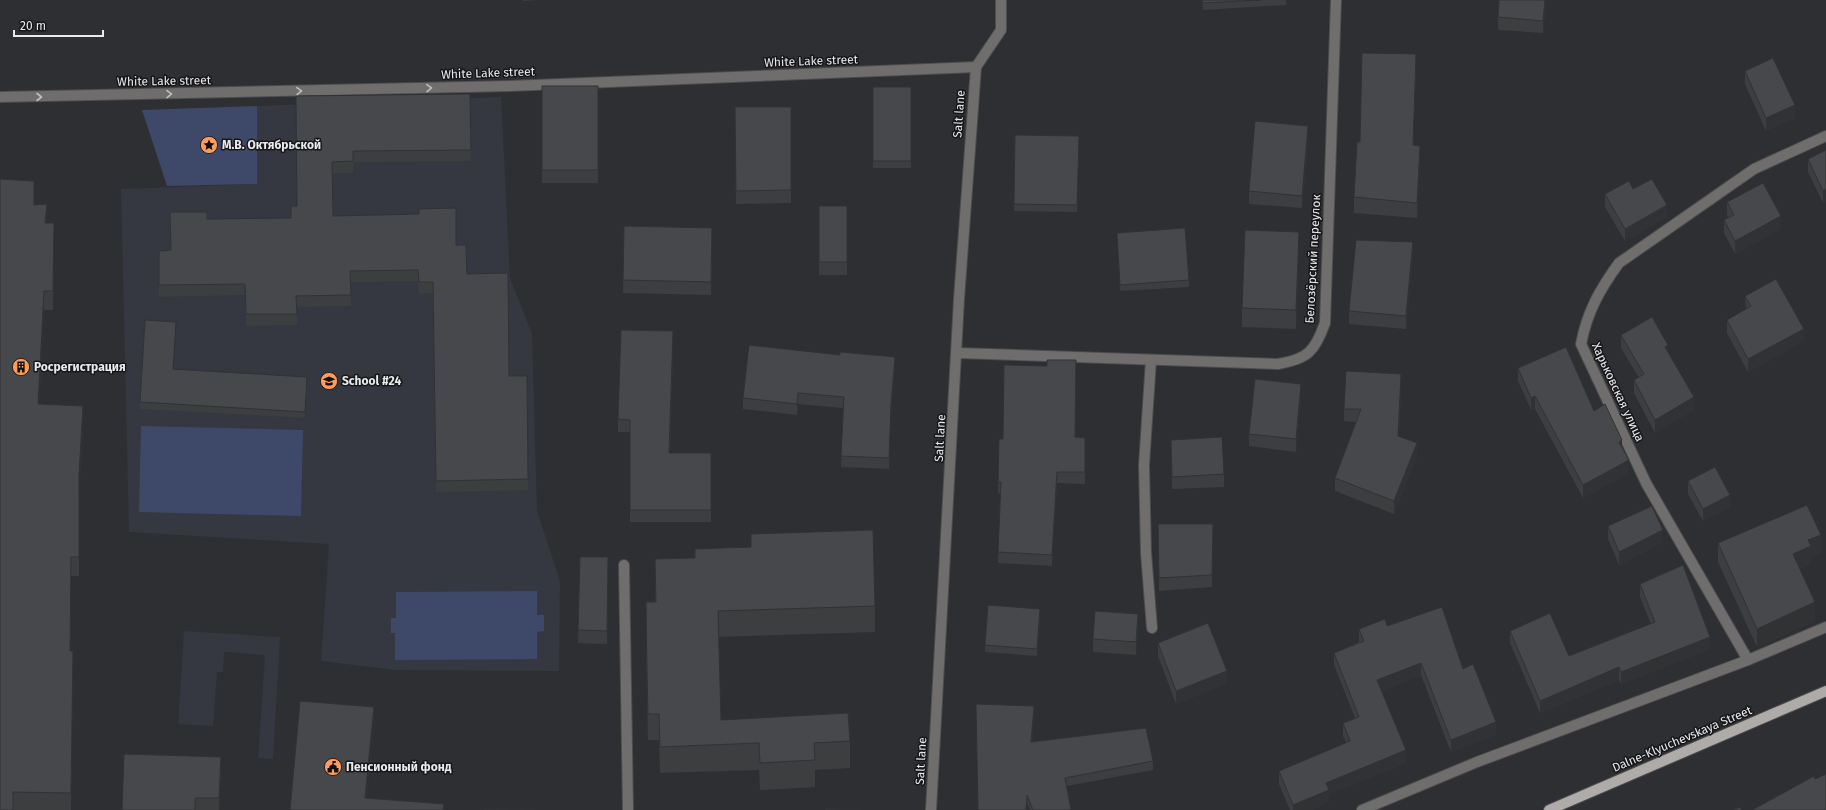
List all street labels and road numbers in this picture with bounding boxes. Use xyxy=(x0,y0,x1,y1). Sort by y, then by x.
street label: White Lake street xyxy=(764,52,859,70)
street label: White Lake street xyxy=(441,64,536,82)
street label: White Lake street xyxy=(117,73,212,89)
street label: Salt lane xyxy=(950,90,968,138)
street label: Белозёрский переулок xyxy=(1303,193,1323,324)
street label: Харьковская улица xyxy=(1589,340,1647,444)
street label: Salt lane xyxy=(932,414,948,462)
street label: Dalne-Klyuchevskaya Street xyxy=(1610,703,1755,775)
street label: Salt lane xyxy=(913,737,929,785)

